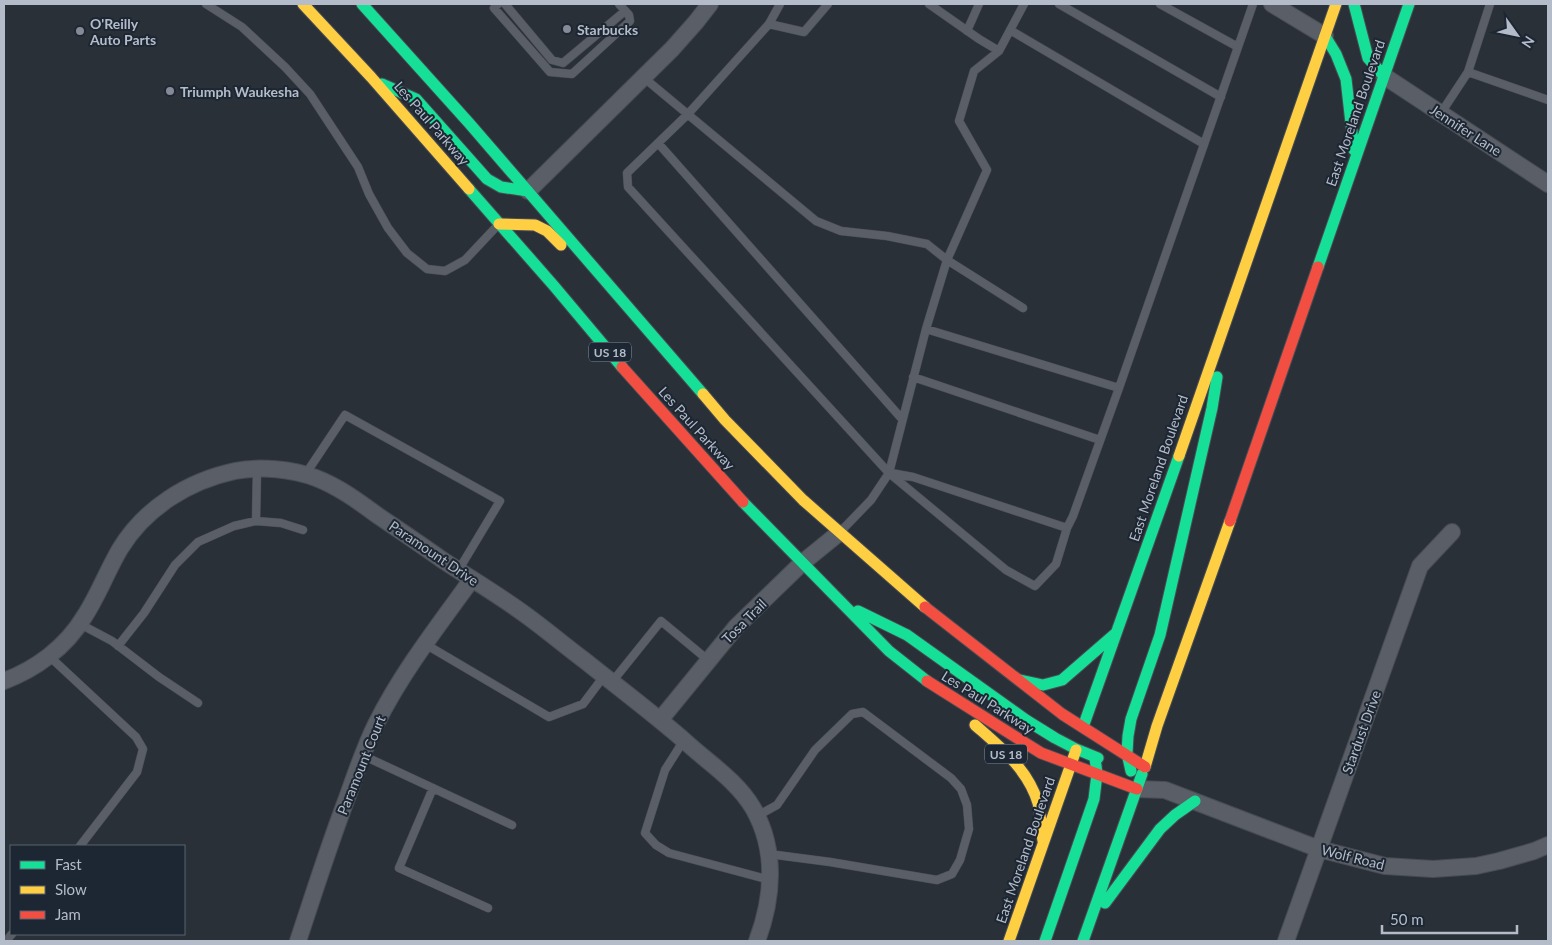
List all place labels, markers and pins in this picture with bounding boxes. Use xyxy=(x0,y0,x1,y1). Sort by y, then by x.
place label: O'Reilly Auto Parts xyxy=(89,15,156,48)
place label: Starbucks xyxy=(577,21,638,38)
marker: Starbucks xyxy=(561,23,573,35)
marker: O'Reilly Auto Parts xyxy=(74,25,86,37)
place label: Triumph Waukesha xyxy=(180,83,299,100)
marker: Triumph Waukesha xyxy=(164,85,176,97)

